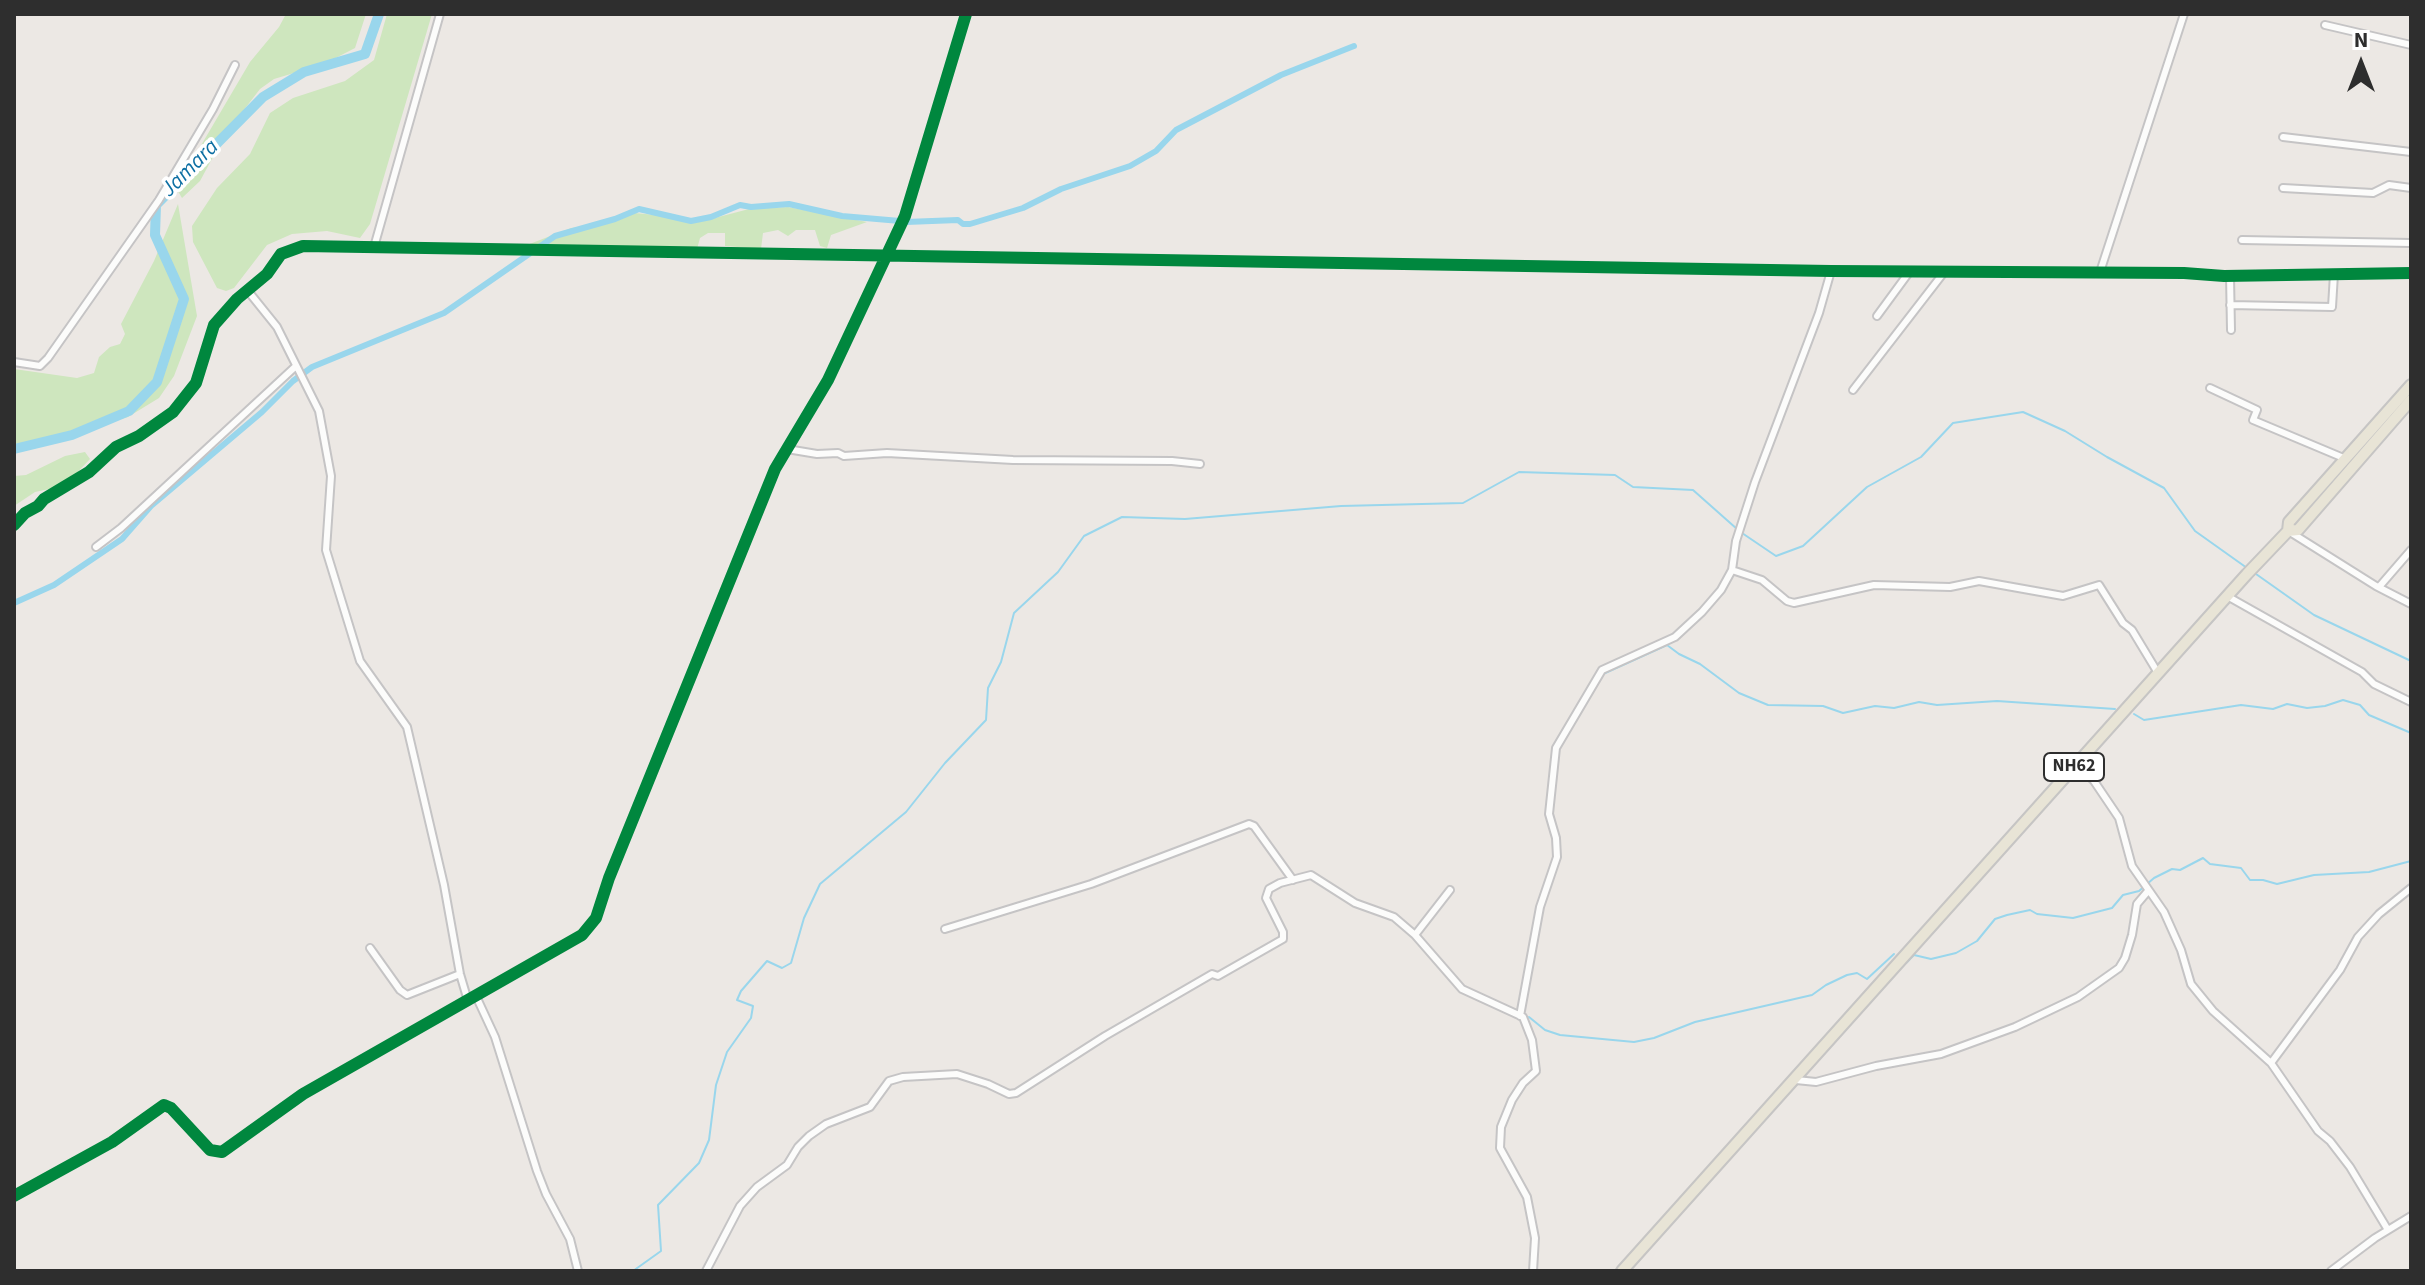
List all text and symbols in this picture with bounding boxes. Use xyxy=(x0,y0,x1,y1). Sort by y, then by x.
north arrow xyxy=(2321,24,2401,104)
text: N xyxy=(2354,24,2368,56)
water label: Jamara xyxy=(157,135,225,203)
road number: NH62 xyxy=(2044,753,2104,781)

